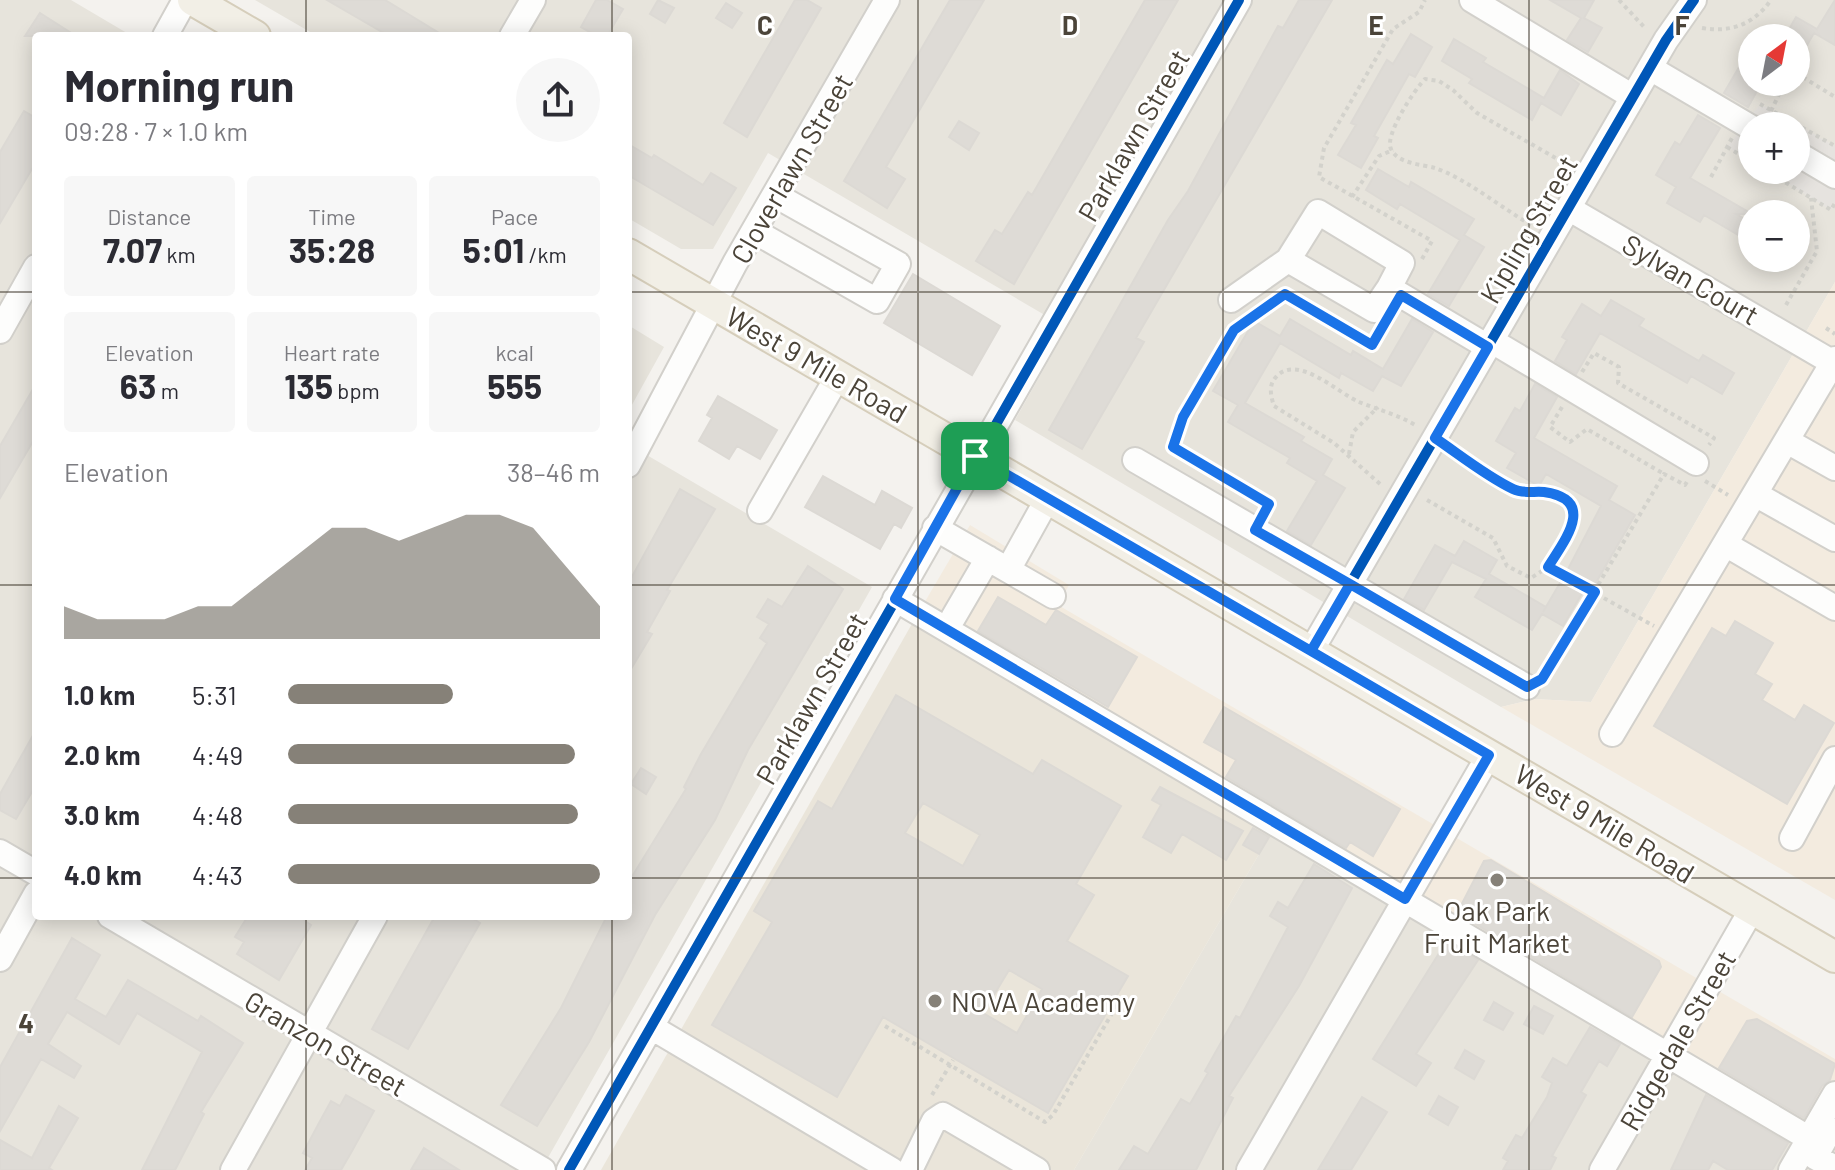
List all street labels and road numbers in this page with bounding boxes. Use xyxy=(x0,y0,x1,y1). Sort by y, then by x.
street label: Parklawn Street xyxy=(1070,43,1196,227)
street label: Cloverlawn Street xyxy=(723,67,859,269)
street label: Kipling Street xyxy=(1472,149,1584,309)
street label: Sylvan Court xyxy=(1617,226,1765,332)
street label: West 9 Mile Road xyxy=(720,298,914,430)
street label: Parklawn Street xyxy=(748,606,874,790)
street label: West 9 Mile Road xyxy=(1509,756,1701,890)
street label: Ridgedale Street xyxy=(1612,944,1742,1136)
street label: Granzon Street xyxy=(239,983,413,1103)

